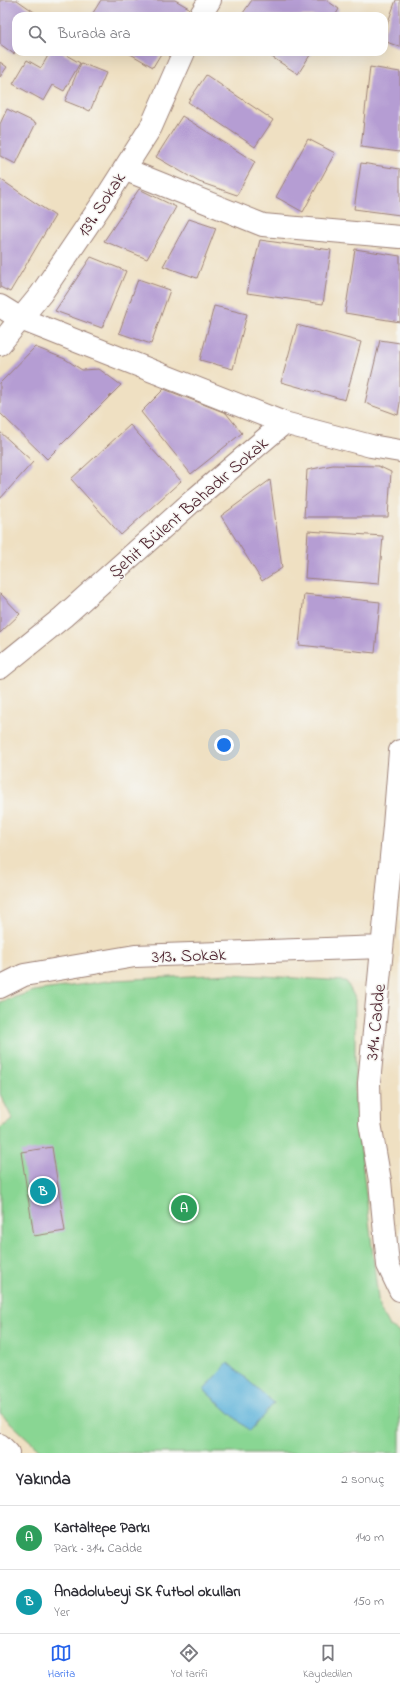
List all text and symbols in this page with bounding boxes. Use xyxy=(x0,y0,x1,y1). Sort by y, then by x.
search box xyxy=(12,12,388,56)
icon: search xyxy=(26,23,48,45)
text: Burada ara xyxy=(58,23,131,45)
street label: 139. Sokak xyxy=(72,167,133,243)
street label: Şehit Bülent Bahadır Sokak xyxy=(104,432,275,585)
your location xyxy=(214,735,234,755)
street label: 313. Sokak xyxy=(151,943,227,971)
street label: 314. Cadde xyxy=(360,982,394,1062)
pin: B xyxy=(30,1176,56,1206)
pin: A xyxy=(171,1193,197,1223)
text: Yakında xyxy=(16,1467,71,1492)
text: 2 sonuç xyxy=(341,1470,384,1489)
text: Kartaltepe Parkı xyxy=(54,1517,150,1539)
text: A xyxy=(25,1528,33,1547)
text: 140 m xyxy=(356,1528,384,1547)
text: Park · 314. Cadde xyxy=(54,1539,142,1558)
text: Anadolubeyi SK futbol okulları xyxy=(54,1581,241,1603)
text: B xyxy=(25,1592,33,1611)
text: 150 m xyxy=(353,1592,384,1611)
text: Yer xyxy=(54,1603,70,1622)
tab: Harita xyxy=(48,1642,75,1682)
tab: Yol tarifi xyxy=(171,1642,207,1682)
tab: Kaydedilen xyxy=(303,1642,352,1682)

